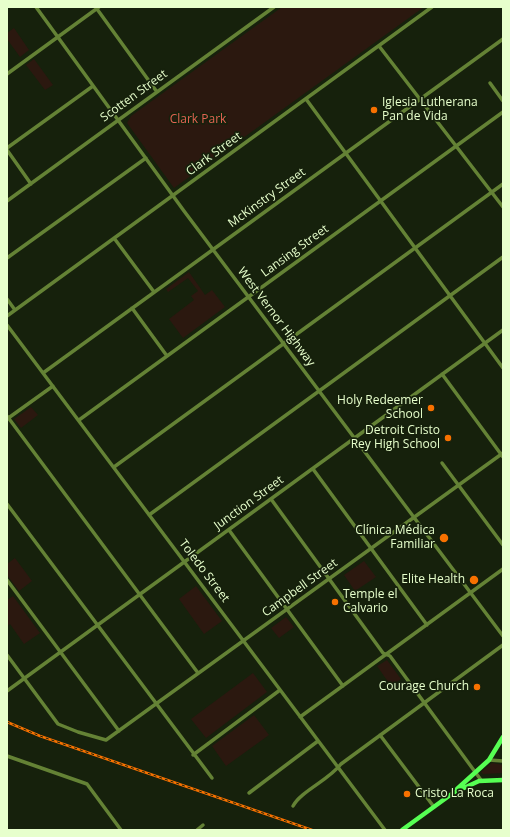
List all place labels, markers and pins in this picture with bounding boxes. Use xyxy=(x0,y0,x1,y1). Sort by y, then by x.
place label: Iglesia Lutherana Pan de Vida xyxy=(382,96,478,124)
marker: Iglesia Lutherana Pan de Vida xyxy=(369,105,379,115)
place label: Holy Redeemer School xyxy=(337,394,423,422)
marker: Holy Redeemer School xyxy=(426,403,436,413)
place label: Detroit Cristo Rey High School xyxy=(351,424,440,452)
marker: Detroit Cristo Rey High School xyxy=(443,433,453,443)
place label: Clínica Médica Familiar xyxy=(355,524,435,552)
marker: Clínica Médica Familiar xyxy=(438,532,450,544)
place label: Elite Health xyxy=(401,573,465,587)
marker: Elite Health xyxy=(468,574,480,586)
place label: Temple el Calvario xyxy=(343,588,397,616)
marker: Temple el Calvario xyxy=(330,597,340,607)
place label: Courage Church xyxy=(379,680,469,694)
marker: Courage Church xyxy=(472,682,482,692)
place label: Cristo La Roca xyxy=(415,787,494,801)
marker: Cristo La Roca xyxy=(402,789,412,799)

